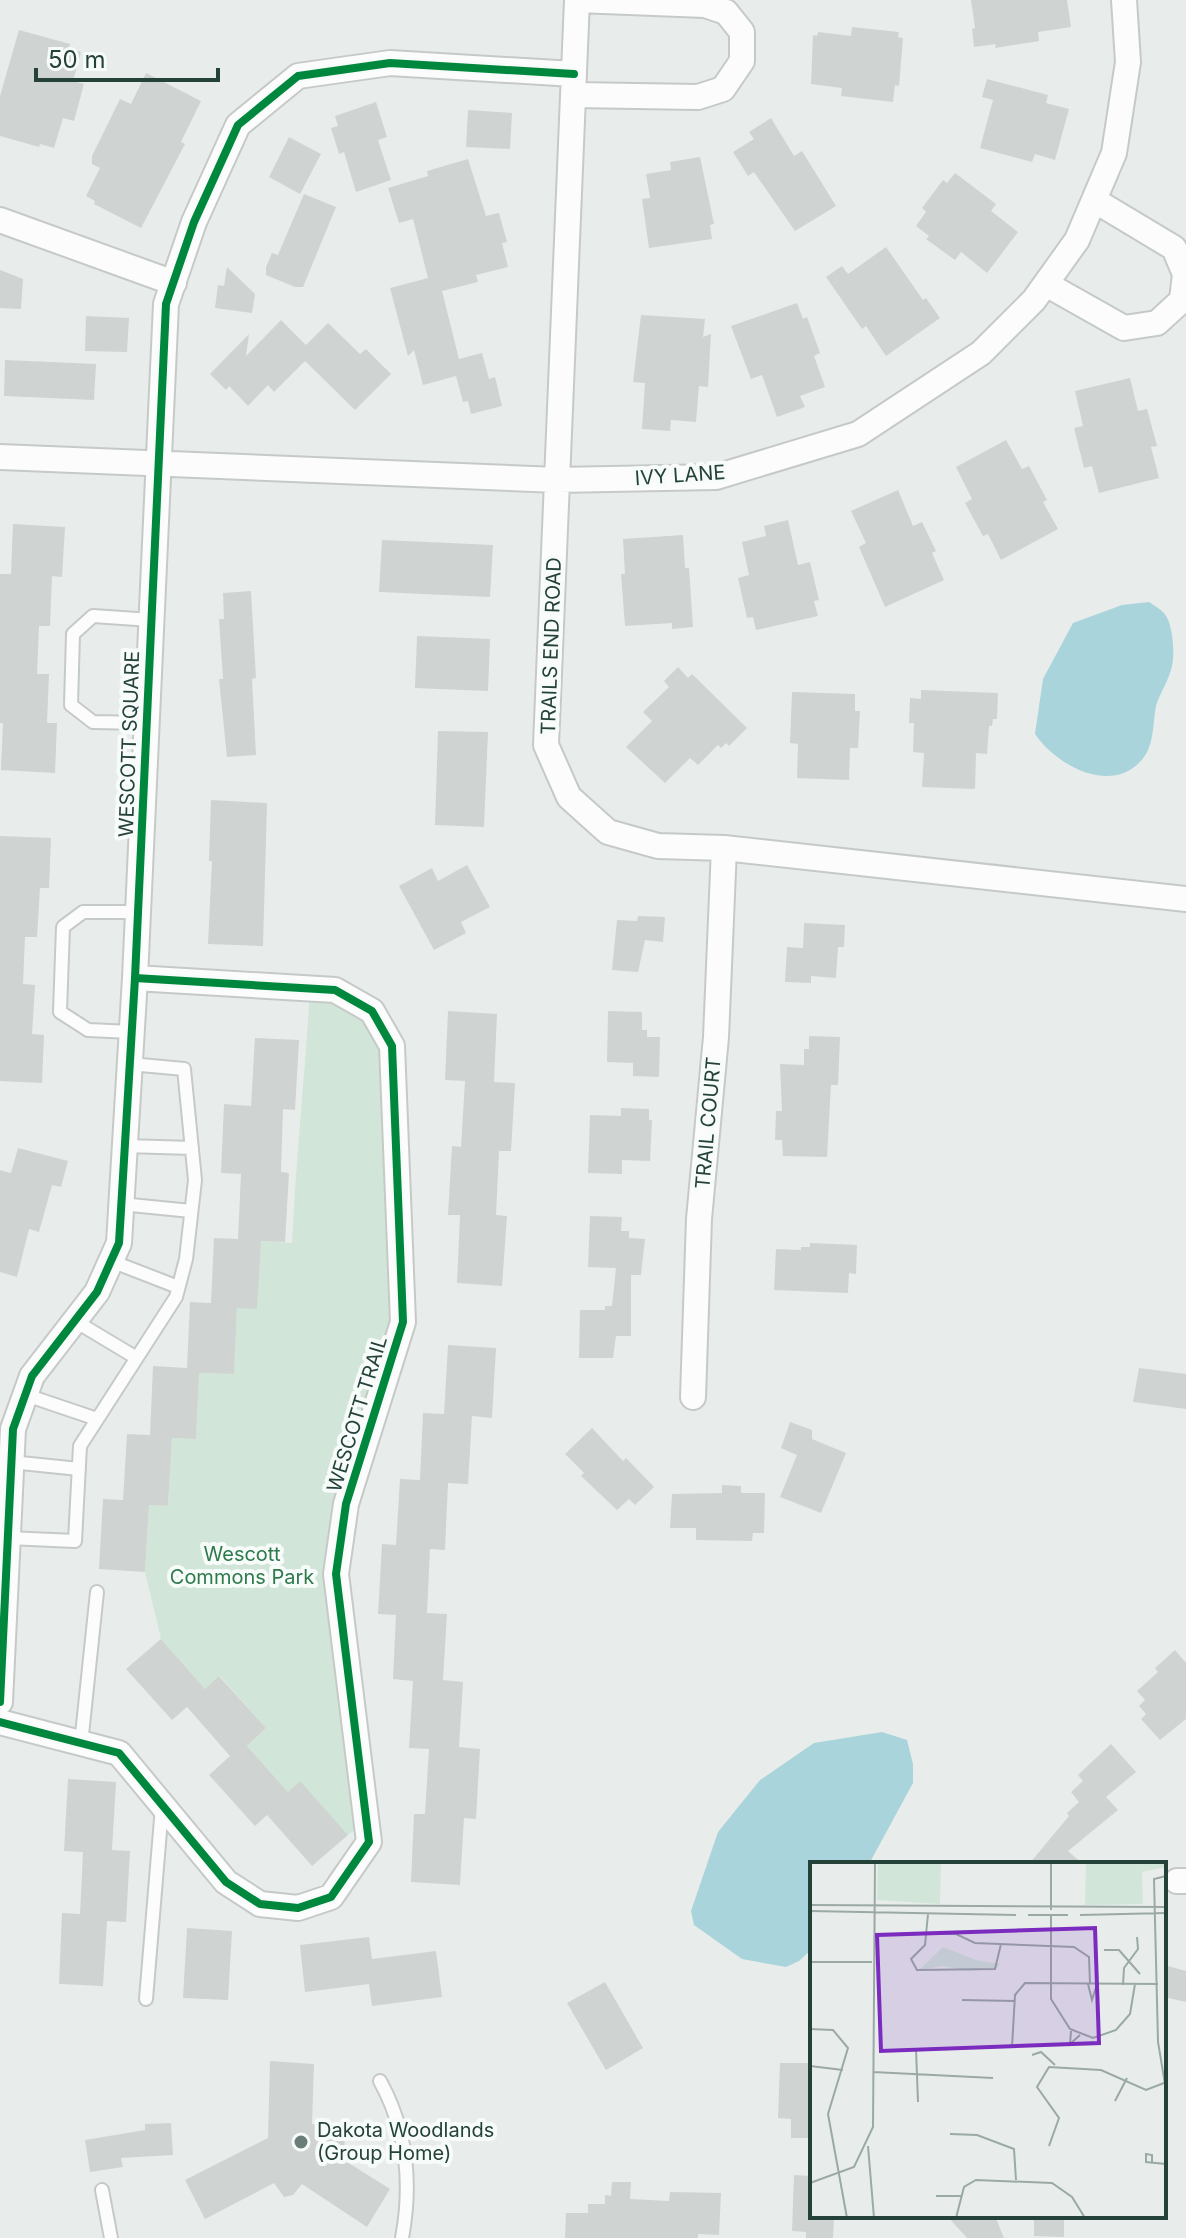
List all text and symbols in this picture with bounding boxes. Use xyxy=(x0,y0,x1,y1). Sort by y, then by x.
scale bar xyxy=(36,32,218,82)
text: 50 m xyxy=(48,45,106,74)
street label: IVY LANE xyxy=(634,460,726,490)
street label: TRAILS END ROAD xyxy=(536,557,566,735)
street label: WESCOTT SQUARE xyxy=(114,650,144,838)
street label: TRAIL COURT xyxy=(690,1056,726,1190)
street label: WESCOTT TRAIL xyxy=(322,1333,392,1495)
park label: Wescott Commons Park xyxy=(170,1542,314,1589)
inset map xyxy=(810,1862,1166,2218)
place label: Dakota Woodlands (Group Home) xyxy=(317,2118,494,2165)
marker: Dakota Woodlands (Group Home) xyxy=(292,2133,310,2151)

